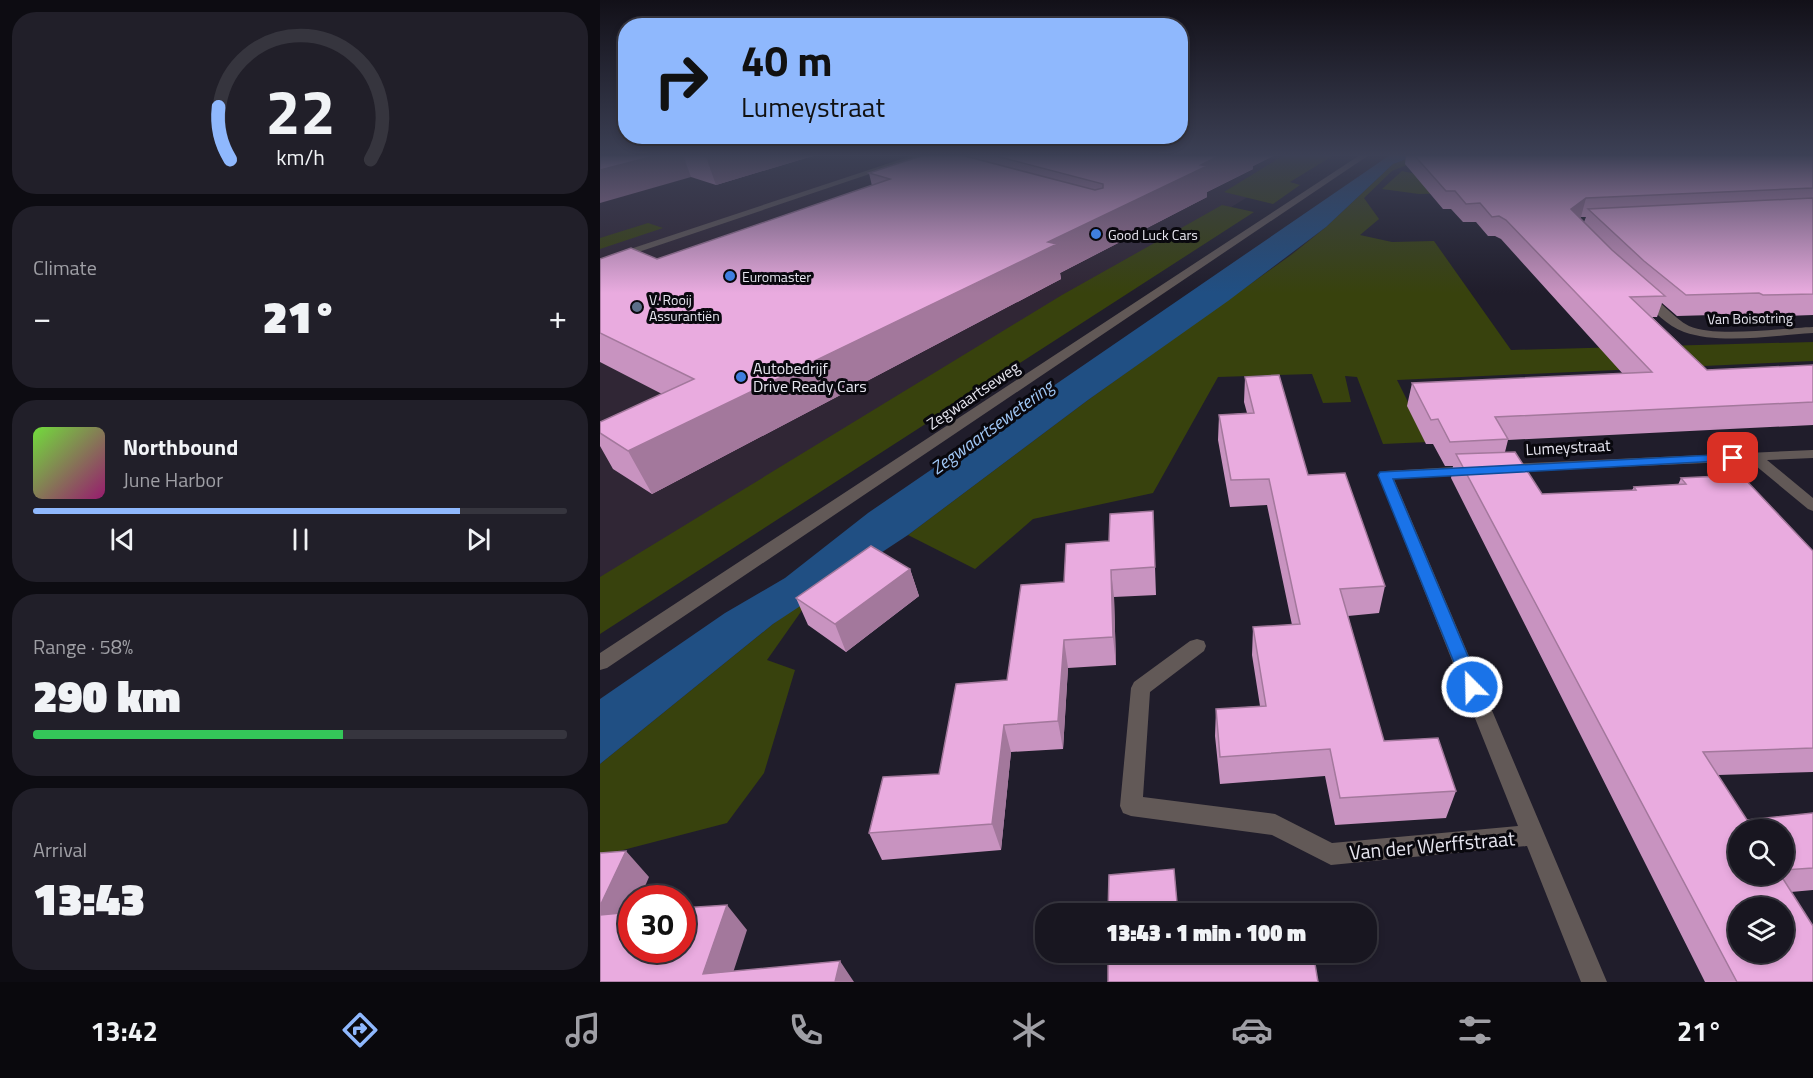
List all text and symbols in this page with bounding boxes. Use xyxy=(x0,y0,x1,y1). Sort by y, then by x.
text: 40 m xyxy=(741,28,833,92)
icon: right xyxy=(642,42,720,120)
text: 22 xyxy=(265,63,335,158)
text: Lumeystraat xyxy=(741,86,885,127)
text: km/h xyxy=(276,141,324,173)
place label: Good Luck Cars xyxy=(1108,224,1198,245)
marker: Good Luck Cars xyxy=(1089,227,1103,241)
text: Climate xyxy=(33,252,97,283)
place label: Euromaster xyxy=(742,266,811,287)
marker: Euromaster xyxy=(723,269,737,283)
text: 21° xyxy=(263,282,337,350)
place label: V. Rooij Assurantiën xyxy=(649,289,720,326)
text: − xyxy=(33,292,51,342)
text: + xyxy=(549,292,567,342)
marker: V. Rooij Assurantiën xyxy=(630,300,644,314)
street label: Van Boisotring xyxy=(1707,307,1793,329)
street label: Zegwaartseweg xyxy=(922,355,1024,435)
place label: Autobedrijf Drive Ready Cars xyxy=(753,356,867,398)
marker: Autobedrijf Drive Ready Cars xyxy=(734,370,748,384)
water label: Zegwaartsewetering xyxy=(925,372,1061,481)
text: Northbound xyxy=(123,430,238,464)
pin xyxy=(1707,432,1758,483)
street label: Lumeystraat xyxy=(1525,433,1612,461)
icon: arrive xyxy=(1716,441,1749,474)
text: June Harbor xyxy=(123,464,223,495)
icon: previous xyxy=(106,523,139,556)
icon: pause xyxy=(284,523,317,556)
icon: next xyxy=(462,523,495,556)
text: Range · 58% xyxy=(33,631,133,662)
position arrow xyxy=(1440,655,1504,719)
text: 290 km xyxy=(33,661,181,729)
map controls xyxy=(1728,819,1794,963)
button: search xyxy=(1728,819,1794,885)
street label: Van der Werffstraat xyxy=(1348,822,1516,868)
text: Arrival xyxy=(33,834,87,865)
text: 13:43 xyxy=(33,864,145,932)
speed limit sign: 30 xyxy=(618,885,696,963)
button: layers xyxy=(1728,897,1794,963)
text: 13:43 · 1 min · 100 m xyxy=(1106,916,1306,950)
icon: directions xyxy=(339,1009,381,1051)
icon: music xyxy=(562,1009,604,1051)
icon: phone xyxy=(785,1009,827,1051)
icon: climate xyxy=(1008,1009,1050,1051)
icon: car xyxy=(1231,1009,1273,1051)
icon: filters xyxy=(1454,1009,1496,1051)
text: 13:42 xyxy=(91,1010,158,1051)
text: 21° xyxy=(1677,1010,1722,1051)

